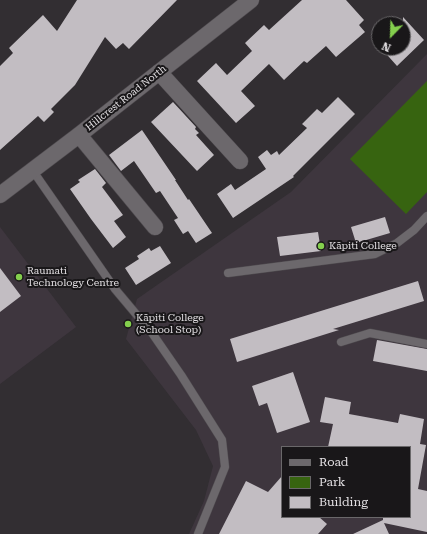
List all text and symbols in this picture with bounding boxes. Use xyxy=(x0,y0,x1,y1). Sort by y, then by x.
north arrow xyxy=(371,16,411,56)
text: N xyxy=(380,39,393,54)
street label: Hillcrest Road North xyxy=(83,63,169,133)
place label: Kāpiti College xyxy=(329,240,397,252)
marker: Kāpiti College xyxy=(316,241,326,251)
place label: Raumati Technology Centre xyxy=(27,265,119,288)
marker: Raumati Technology Centre xyxy=(14,272,24,282)
place label: Kāpiti College (School Stop) xyxy=(136,312,204,336)
marker: Kāpiti College (School Stop) xyxy=(123,319,133,329)
legend xyxy=(281,446,411,518)
text: Road xyxy=(319,455,348,469)
text: Park xyxy=(319,475,345,489)
text: Building xyxy=(319,495,368,509)

